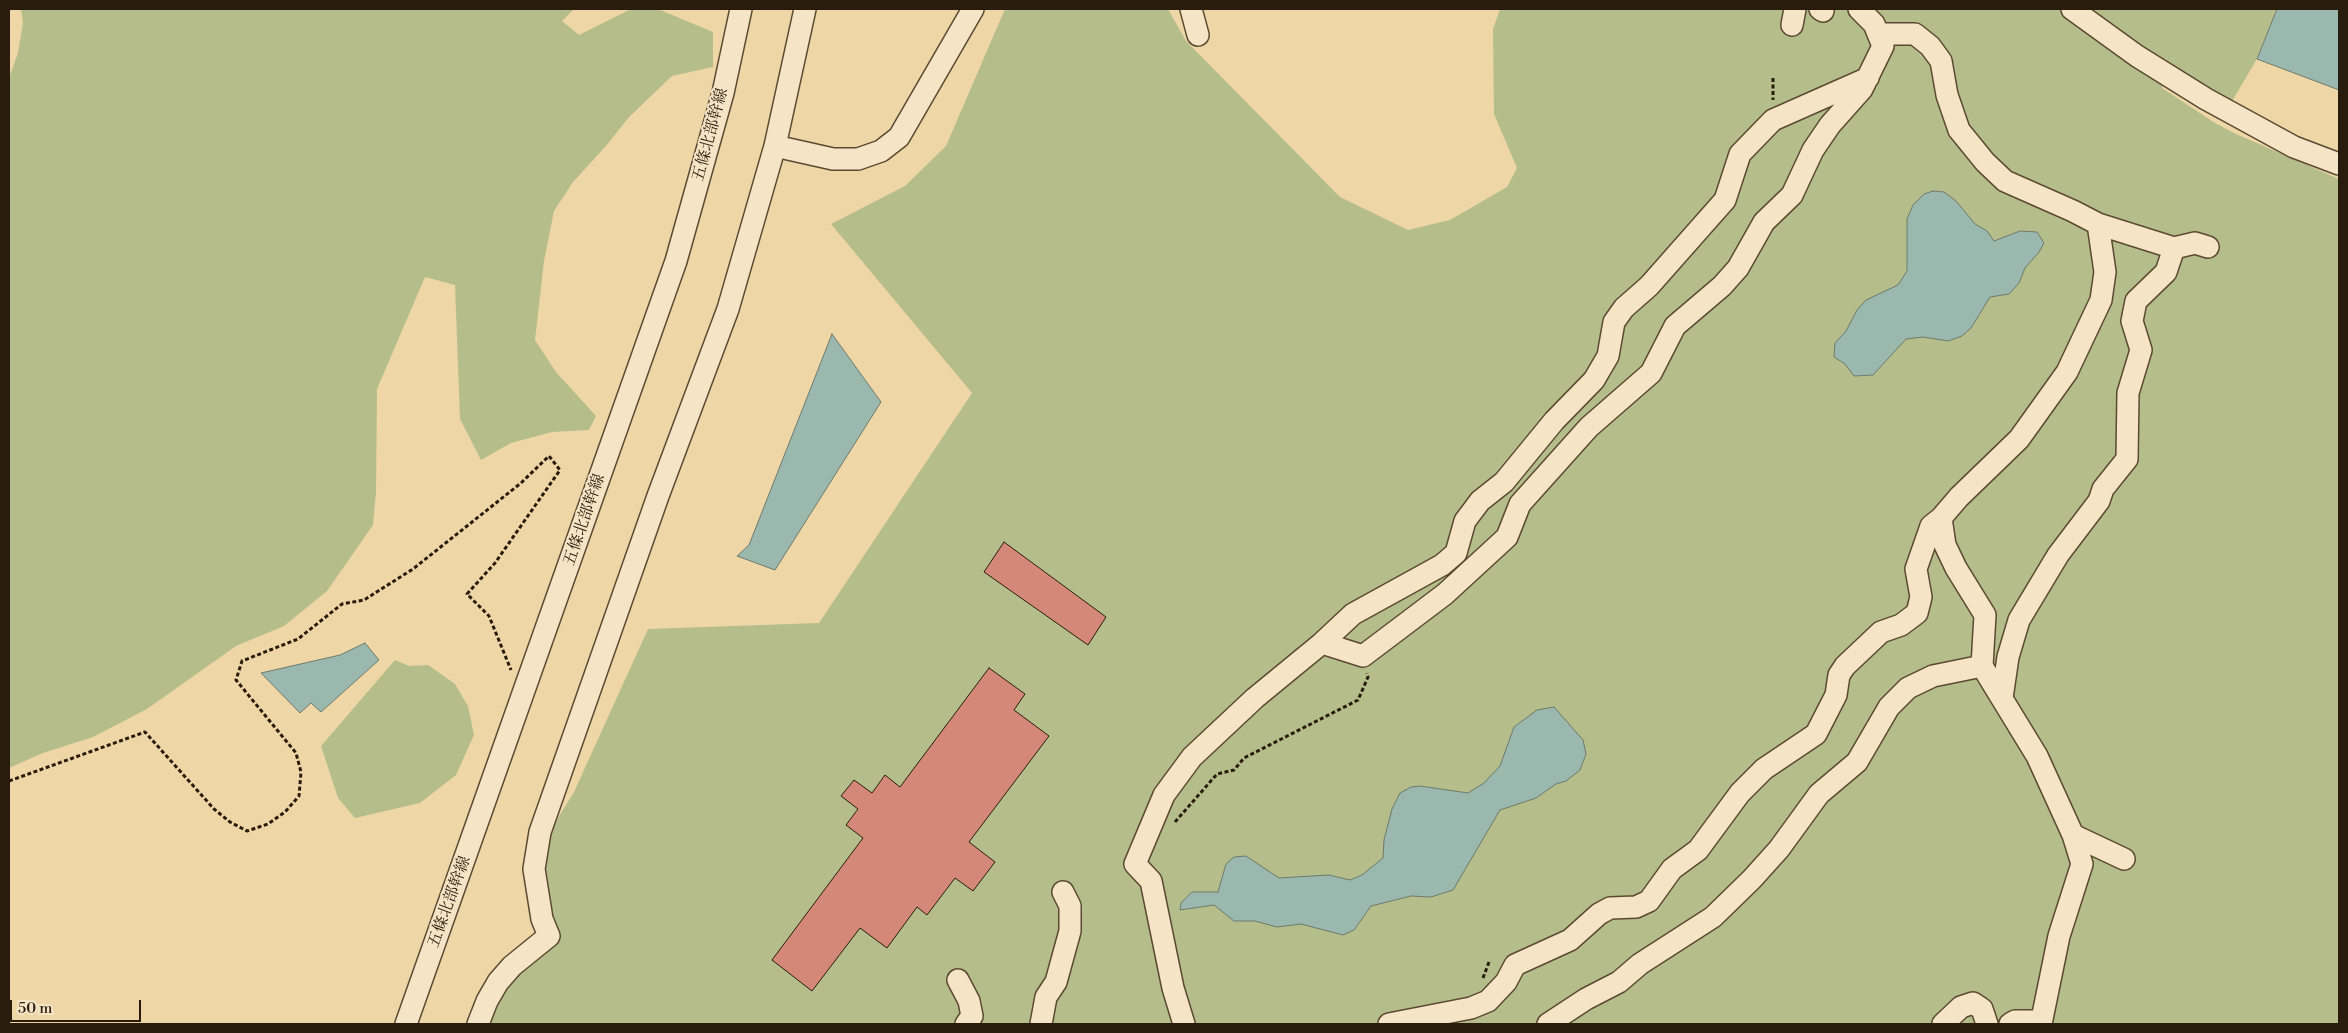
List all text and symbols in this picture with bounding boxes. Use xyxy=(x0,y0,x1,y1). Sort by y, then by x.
street label: 五條北部幹線 xyxy=(689,86,733,184)
street label: 五條北部幹線 xyxy=(560,471,610,569)
street label: 五條北部幹線 xyxy=(425,854,475,950)
scale bar xyxy=(12,990,144,1022)
text: 50 m xyxy=(18,999,52,1018)

